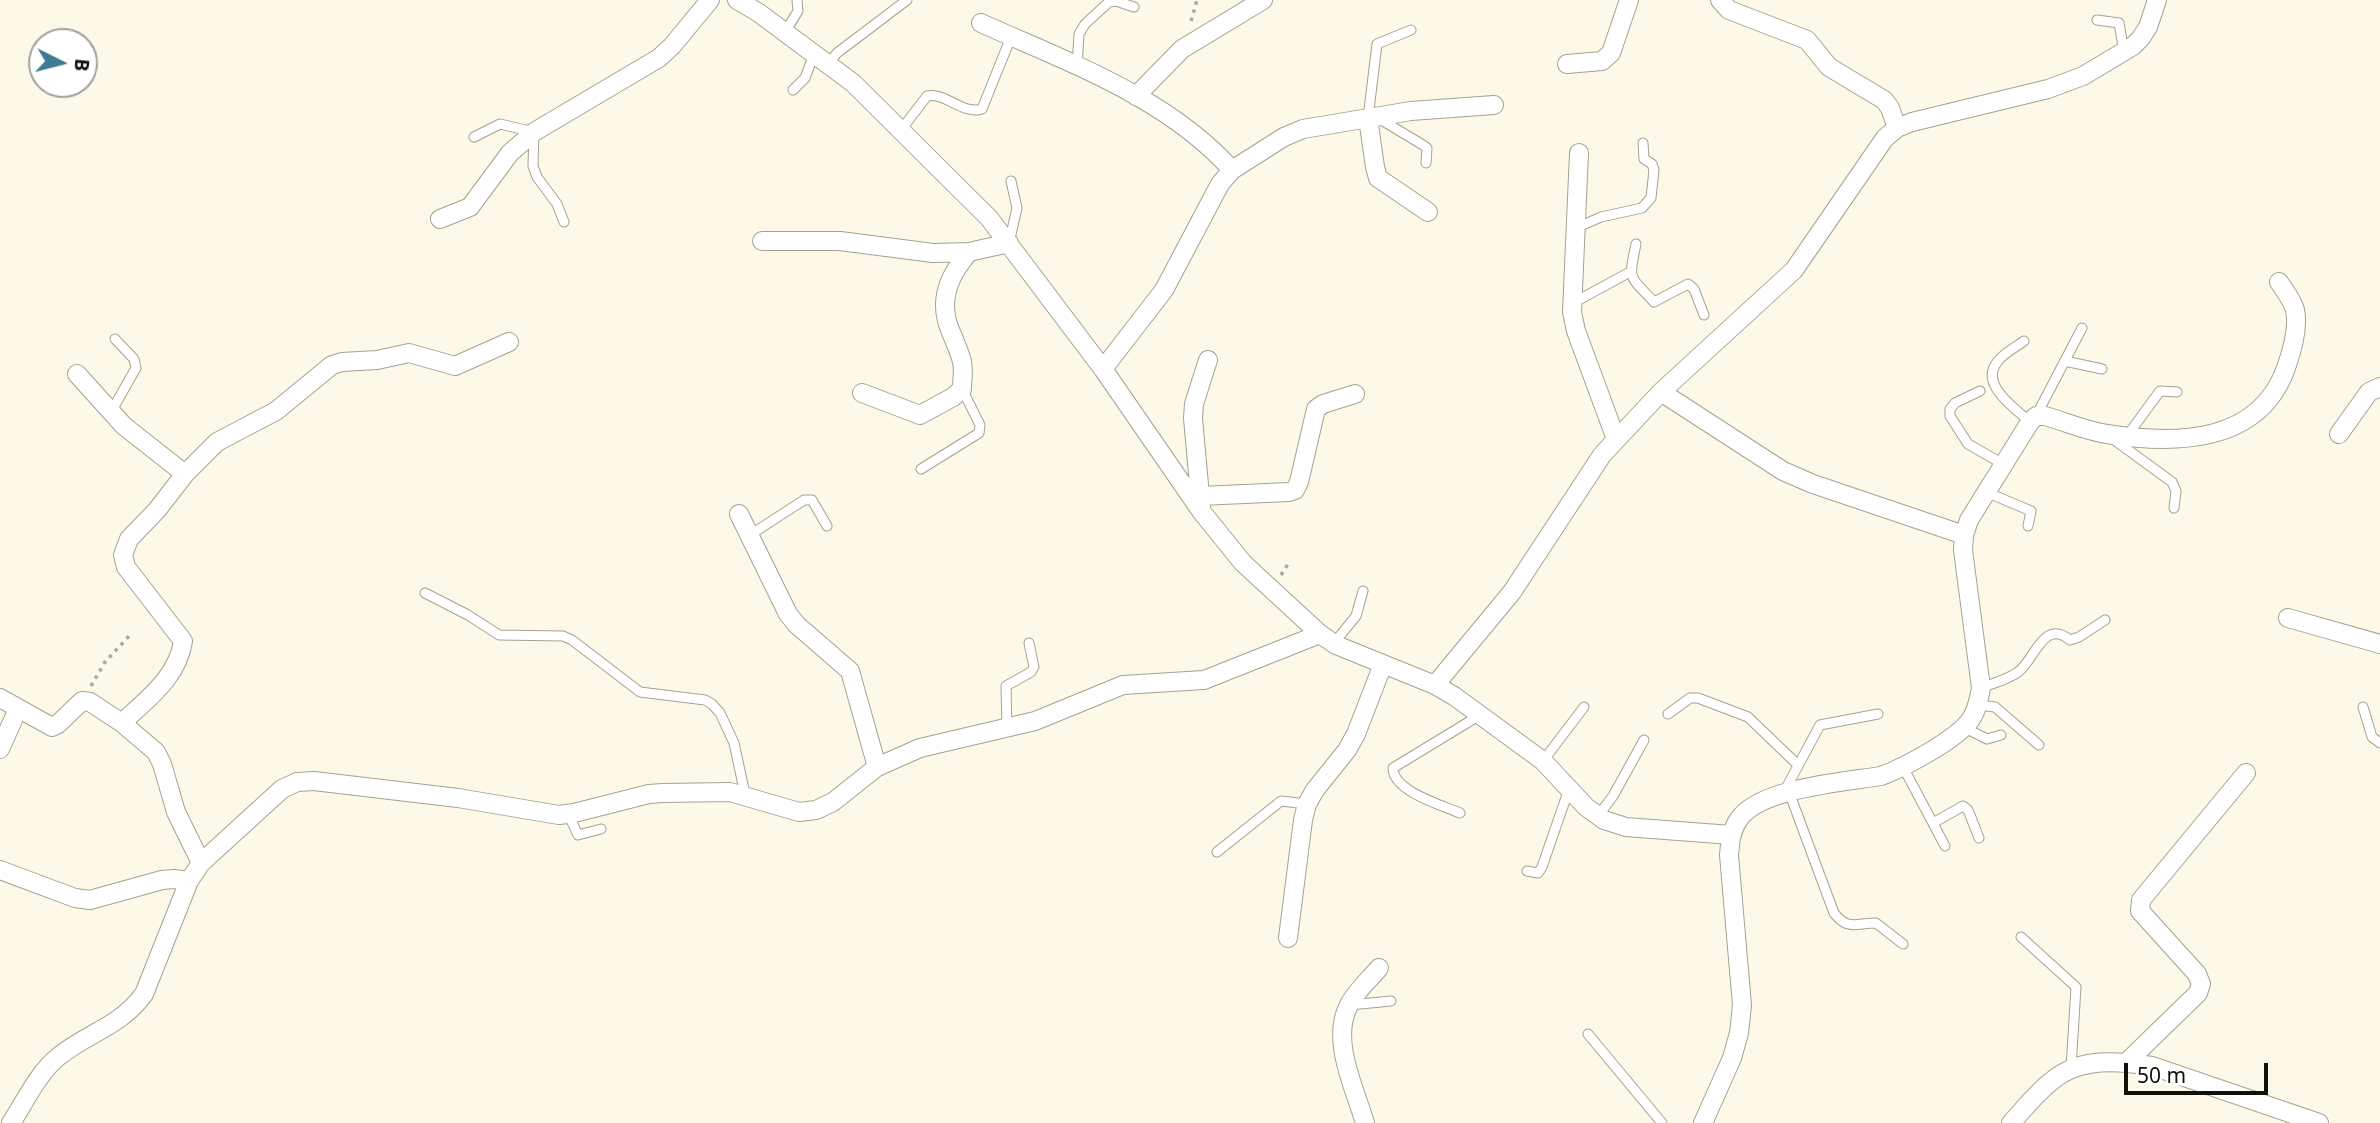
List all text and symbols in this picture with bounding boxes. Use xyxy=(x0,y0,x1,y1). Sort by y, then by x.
north arrow xyxy=(28,28,98,98)
text: B xyxy=(68,57,95,73)
scale bar xyxy=(2128,1050,2272,1094)
text: 50 m xyxy=(2137,1061,2186,1089)

